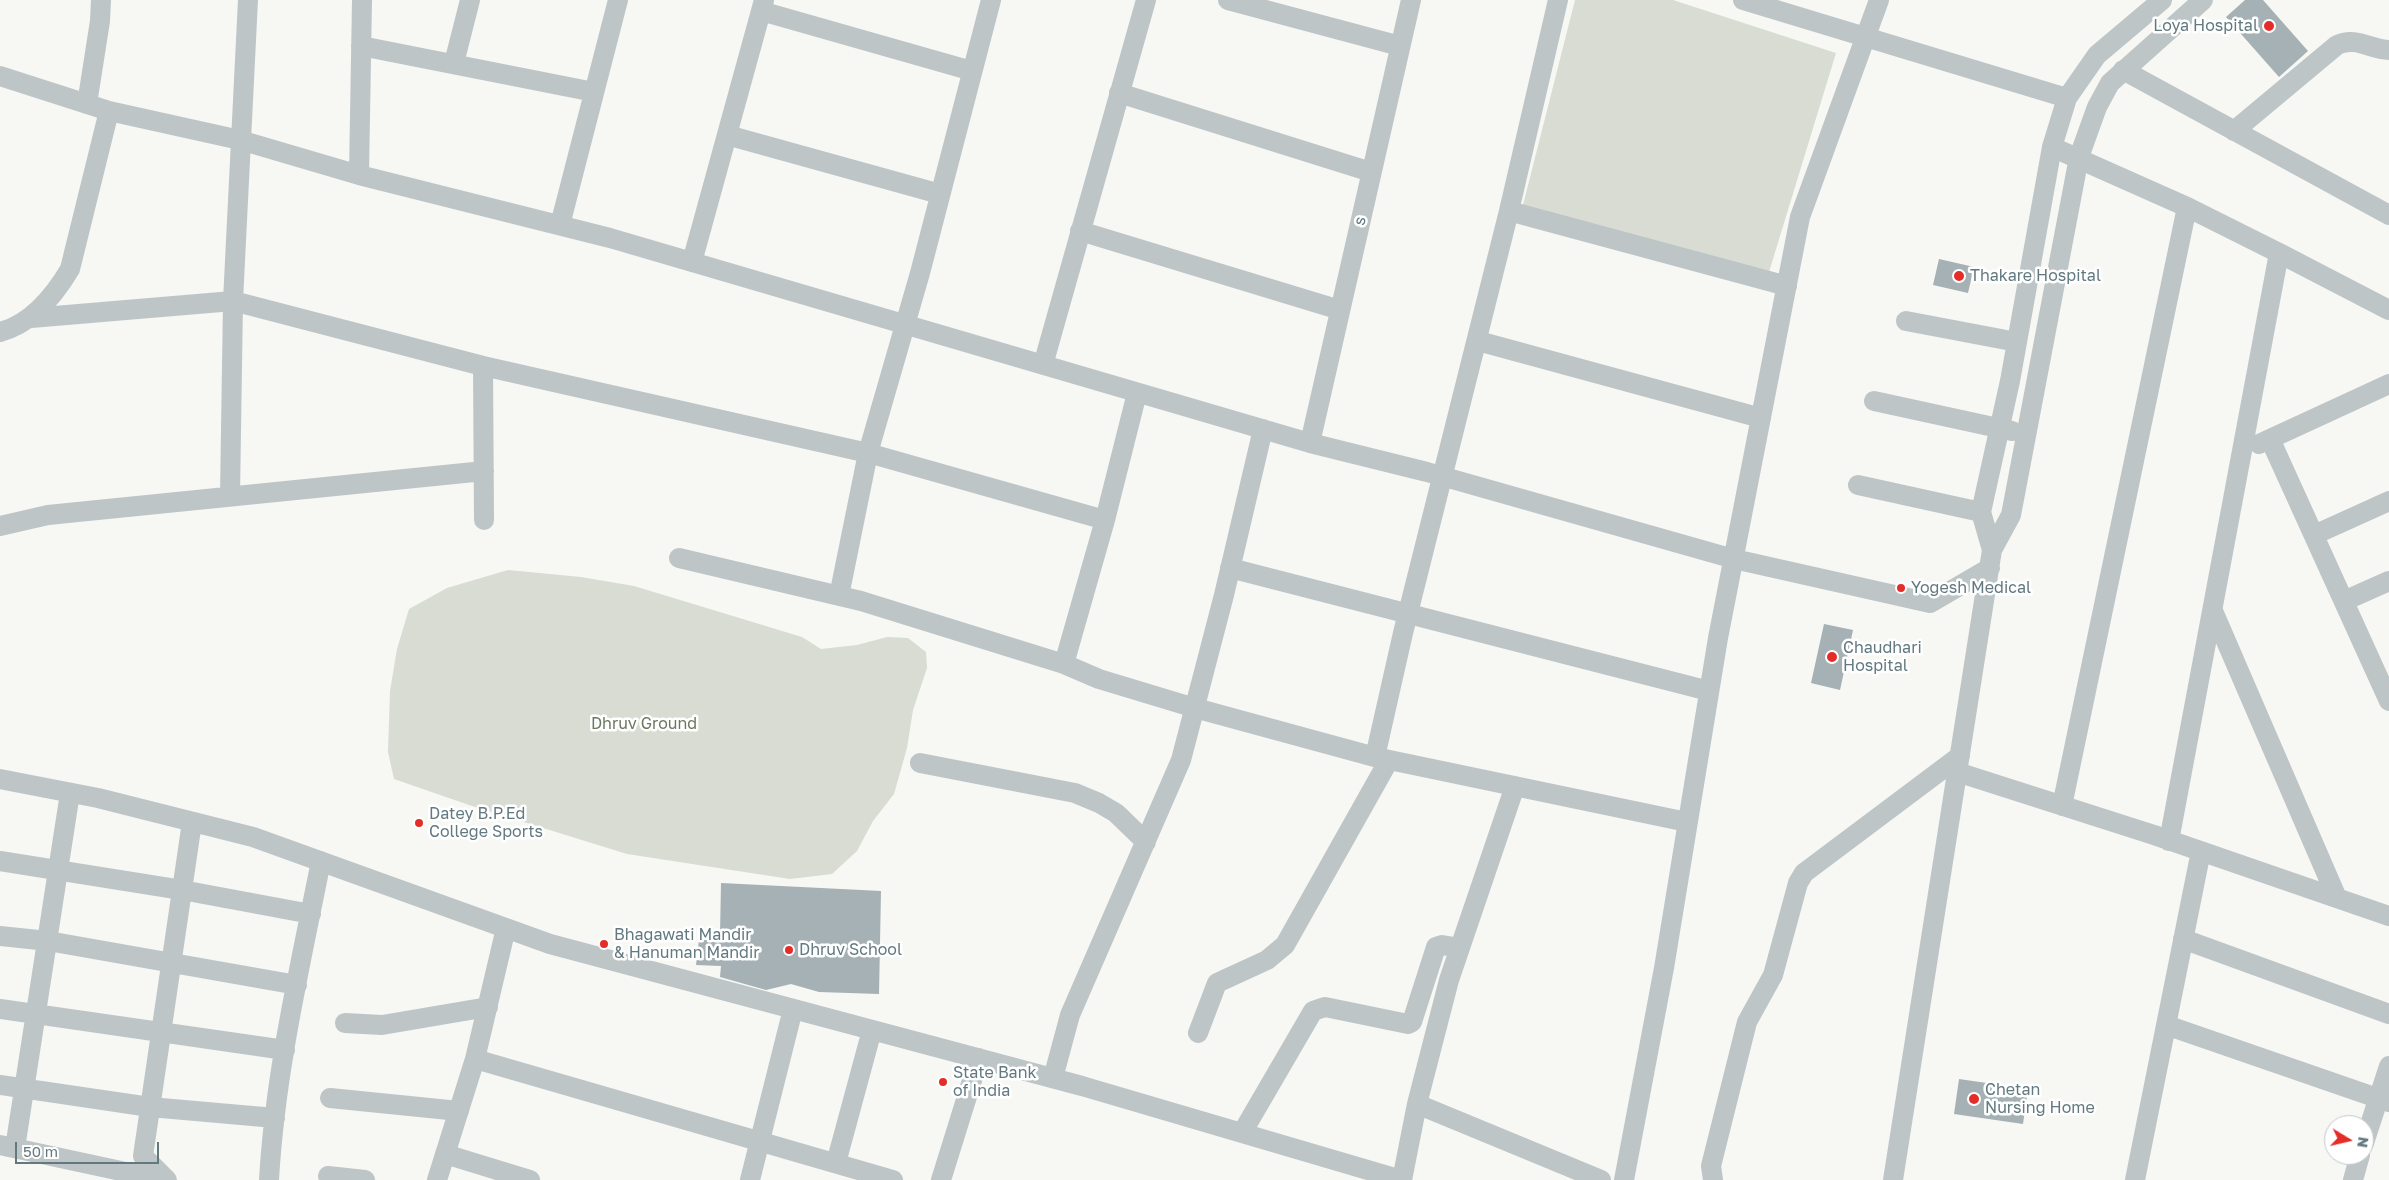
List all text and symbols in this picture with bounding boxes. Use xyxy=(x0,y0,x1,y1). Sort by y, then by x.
place label: Loya Hospital xyxy=(2153,16,2258,36)
marker: Loya Hospital xyxy=(2262,19,2276,33)
street label: s xyxy=(1350,215,1370,227)
place label: Thakare Hospital xyxy=(1970,266,2101,286)
marker: Thakare Hospital xyxy=(1952,269,1966,283)
place label: Yogesh Medical xyxy=(1911,578,2031,598)
marker: Yogesh Medical xyxy=(1895,582,1907,594)
place label: Chaudhari Hospital xyxy=(1843,638,1922,676)
marker: Chaudhari Hospital xyxy=(1825,650,1839,664)
park label: Dhruv Ground xyxy=(591,714,697,734)
place label: Datey B.P.Ed College Sports xyxy=(429,804,543,842)
marker: Datey B.P.Ed College Sports xyxy=(413,817,425,829)
place label: Bhagawati Mandir & Hanuman Mandir xyxy=(614,925,759,963)
marker: Bhagawati Mandir & Hanuman Mandir xyxy=(598,938,610,950)
place label: Dhruv School xyxy=(799,940,902,960)
marker: Dhruv School xyxy=(783,944,795,956)
place label: State Bank of India xyxy=(953,1063,1037,1101)
marker: State Bank of India xyxy=(937,1076,949,1088)
place label: Chetan Nursing Home xyxy=(1985,1080,2095,1118)
marker: Chetan Nursing Home xyxy=(1967,1092,1981,1106)
north arrow xyxy=(2324,1115,2374,1165)
scale bar xyxy=(18,1132,161,1164)
text: N xyxy=(2354,1136,2373,1149)
text: 50 m xyxy=(23,1142,58,1160)

